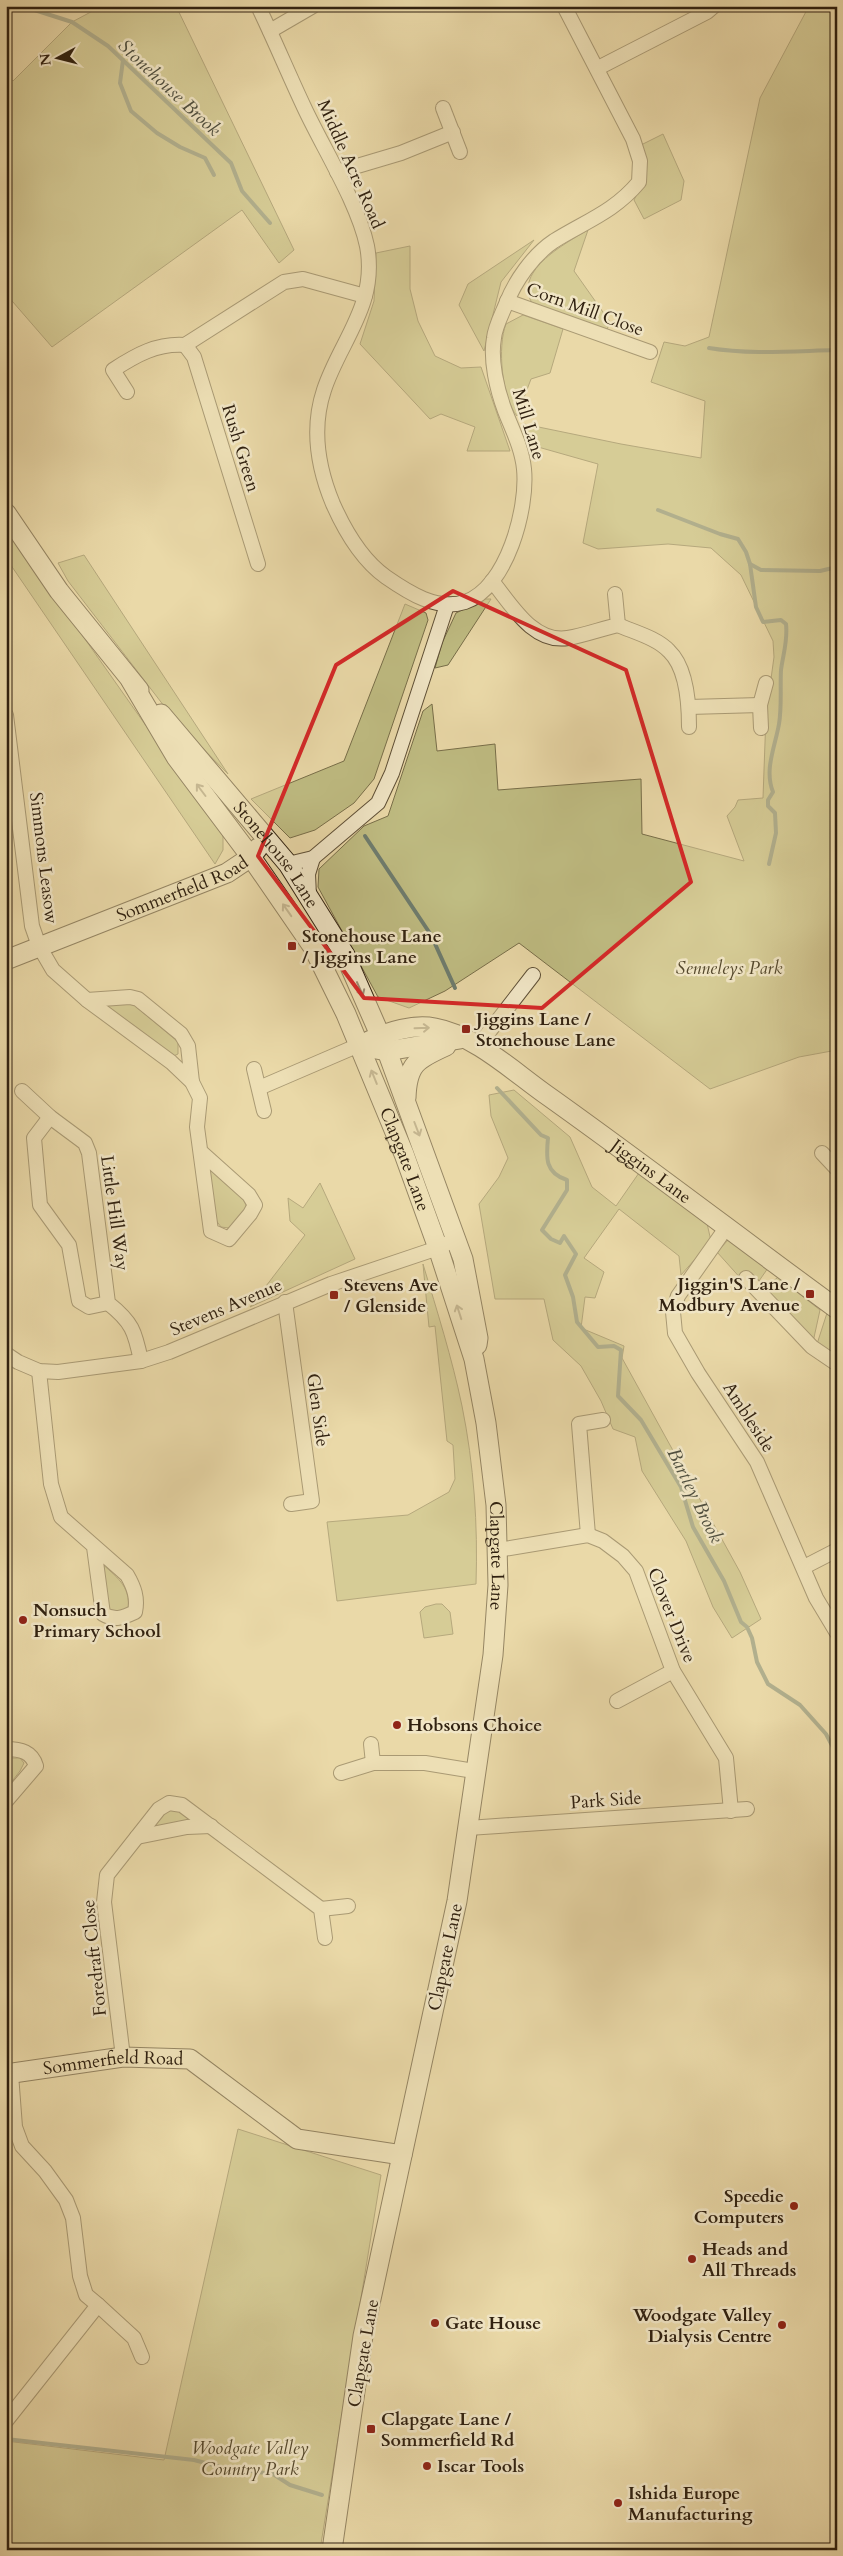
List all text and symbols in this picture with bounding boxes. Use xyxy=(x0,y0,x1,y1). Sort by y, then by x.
north arrow xyxy=(32,32,82,82)
water label: Stonehouse Brook xyxy=(112,33,227,143)
text: N xyxy=(35,52,56,67)
street label: Middle Acre Road xyxy=(311,96,390,233)
street label: Corn Mill Close xyxy=(523,277,647,342)
street label: Mill Lane xyxy=(506,386,551,463)
street label: Rush Green xyxy=(215,401,266,496)
one-way arrow xyxy=(195,784,206,797)
street label: Simmons Leasow xyxy=(23,791,64,926)
street label: Stonehouse Lane xyxy=(227,796,325,913)
street label: Sommerfield Road xyxy=(113,850,254,928)
one-way arrow xyxy=(282,903,292,917)
place label: Stonehouse Lane / Jiggins Lane xyxy=(302,924,442,970)
marker: Stonehouse Lane / Jiggins Lane xyxy=(286,940,298,952)
park label: Senneleys Park xyxy=(676,956,782,981)
one-way arrow xyxy=(356,981,366,996)
place label: Jiggins Lane / Stonehouse Lane xyxy=(473,1007,616,1053)
marker: Jiggins Lane / Stonehouse Lane xyxy=(460,1023,472,1035)
one-way arrow xyxy=(414,1024,430,1033)
one-way arrow xyxy=(368,1070,377,1085)
street label: Clapgate Lane xyxy=(373,1104,436,1215)
one-way arrow xyxy=(412,1121,422,1136)
street label: Jiggins Lane xyxy=(603,1132,696,1210)
street label: Little Hill Way xyxy=(94,1154,135,1273)
place label: Jiggin'S Lane / Modbury Avenue xyxy=(659,1272,801,1318)
street label: Stevens Avenue xyxy=(166,1273,286,1342)
place label: Stevens Ave / Glenside xyxy=(344,1273,439,1319)
marker: Jiggin'S Lane / Modbury Avenue xyxy=(804,1288,816,1300)
marker: Stevens Ave / Glenside xyxy=(328,1289,340,1301)
one-way arrow xyxy=(454,1305,463,1321)
street label: Glen Side xyxy=(300,1372,335,1448)
street label: Ambleside xyxy=(717,1377,781,1457)
water label: Bartley Brook xyxy=(661,1443,730,1548)
street label: Clapgate Lane xyxy=(483,1501,510,1611)
street label: Clover Drive xyxy=(641,1564,702,1666)
place label: Nonsuch Primary School xyxy=(33,1598,161,1644)
marker: Nonsuch Primary School xyxy=(17,1614,29,1626)
place label: Hobsons Choice xyxy=(407,1713,542,1738)
marker: Hobsons Choice xyxy=(391,1719,403,1731)
street label: Park Side xyxy=(570,1786,642,1815)
street label: Foredraft Close xyxy=(76,1899,113,2017)
street label: Clapgate Lane xyxy=(422,1901,469,2013)
street label: Sommerfield Road xyxy=(41,2045,184,2081)
place label: Speedie Computers xyxy=(694,2184,784,2230)
marker: Speedie Computers xyxy=(788,2200,800,2212)
place label: Heads and All Threads xyxy=(702,2237,796,2283)
marker: Heads and All Threads xyxy=(686,2253,698,2265)
street label: Clapgate Lane xyxy=(342,2297,385,2409)
place label: Woodgate Valley Dialysis Centre xyxy=(632,2303,773,2349)
place label: Gate House xyxy=(445,2311,541,2336)
marker: Gate House xyxy=(429,2317,441,2329)
marker: Woodgate Valley Dialysis Centre xyxy=(776,2319,788,2331)
place label: Clapgate Lane / Sommerfield Rd xyxy=(381,2407,515,2453)
marker: Clapgate Lane / Sommerfield Rd xyxy=(365,2423,377,2435)
park label: Woodgate Valley Country Park xyxy=(192,2436,309,2482)
place label: Iscar Tools xyxy=(437,2454,524,2479)
marker: Iscar Tools xyxy=(421,2460,433,2472)
place label: Ishida Europe Manufacturing xyxy=(628,2481,753,2527)
marker: Ishida Europe Manufacturing xyxy=(612,2497,624,2509)

